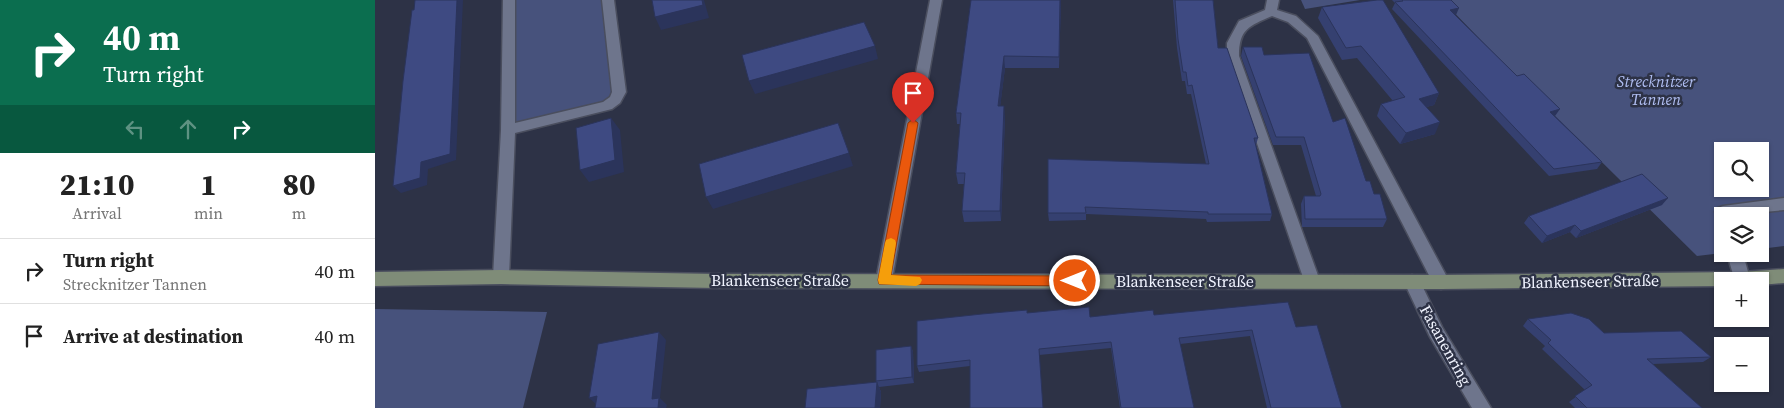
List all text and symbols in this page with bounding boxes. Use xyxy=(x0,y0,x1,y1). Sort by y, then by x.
text: 40 m xyxy=(103,14,180,62)
icon: right xyxy=(20,20,85,85)
text: Turn right xyxy=(103,59,204,89)
park label: Strecknitzer Tannen xyxy=(1617,70,1696,110)
pin xyxy=(892,72,934,123)
icon: arrive xyxy=(899,79,927,107)
icon: left xyxy=(121,115,149,143)
icon: ahead xyxy=(174,115,202,143)
icon: right xyxy=(227,115,255,143)
map controls xyxy=(1714,142,1769,392)
button: search xyxy=(1714,142,1769,197)
text: 21:10 xyxy=(59,164,135,205)
text: 1 xyxy=(200,164,217,205)
text: 80 xyxy=(282,164,315,205)
text: Arrival xyxy=(72,202,122,224)
text: min xyxy=(194,202,223,224)
text: m xyxy=(292,202,306,224)
button: layers xyxy=(1714,207,1769,262)
text: Turn right xyxy=(63,247,154,273)
position arrow xyxy=(1048,254,1100,306)
icon: right xyxy=(20,257,48,285)
text: 40 m xyxy=(314,258,355,284)
street label: Blankenseer Straße xyxy=(711,269,849,291)
street label: Blankenseer Straße xyxy=(1521,269,1659,293)
street label: Blankenseer Straße xyxy=(1116,270,1254,292)
button: + xyxy=(1714,272,1769,327)
text: Strecknitzer Tannen xyxy=(63,273,207,295)
street label: Fasanenring xyxy=(1415,301,1477,389)
icon: arrive xyxy=(20,322,48,350)
text: Arrive at destination xyxy=(63,323,243,349)
text: 40 m xyxy=(314,323,355,349)
button: − xyxy=(1714,337,1769,392)

